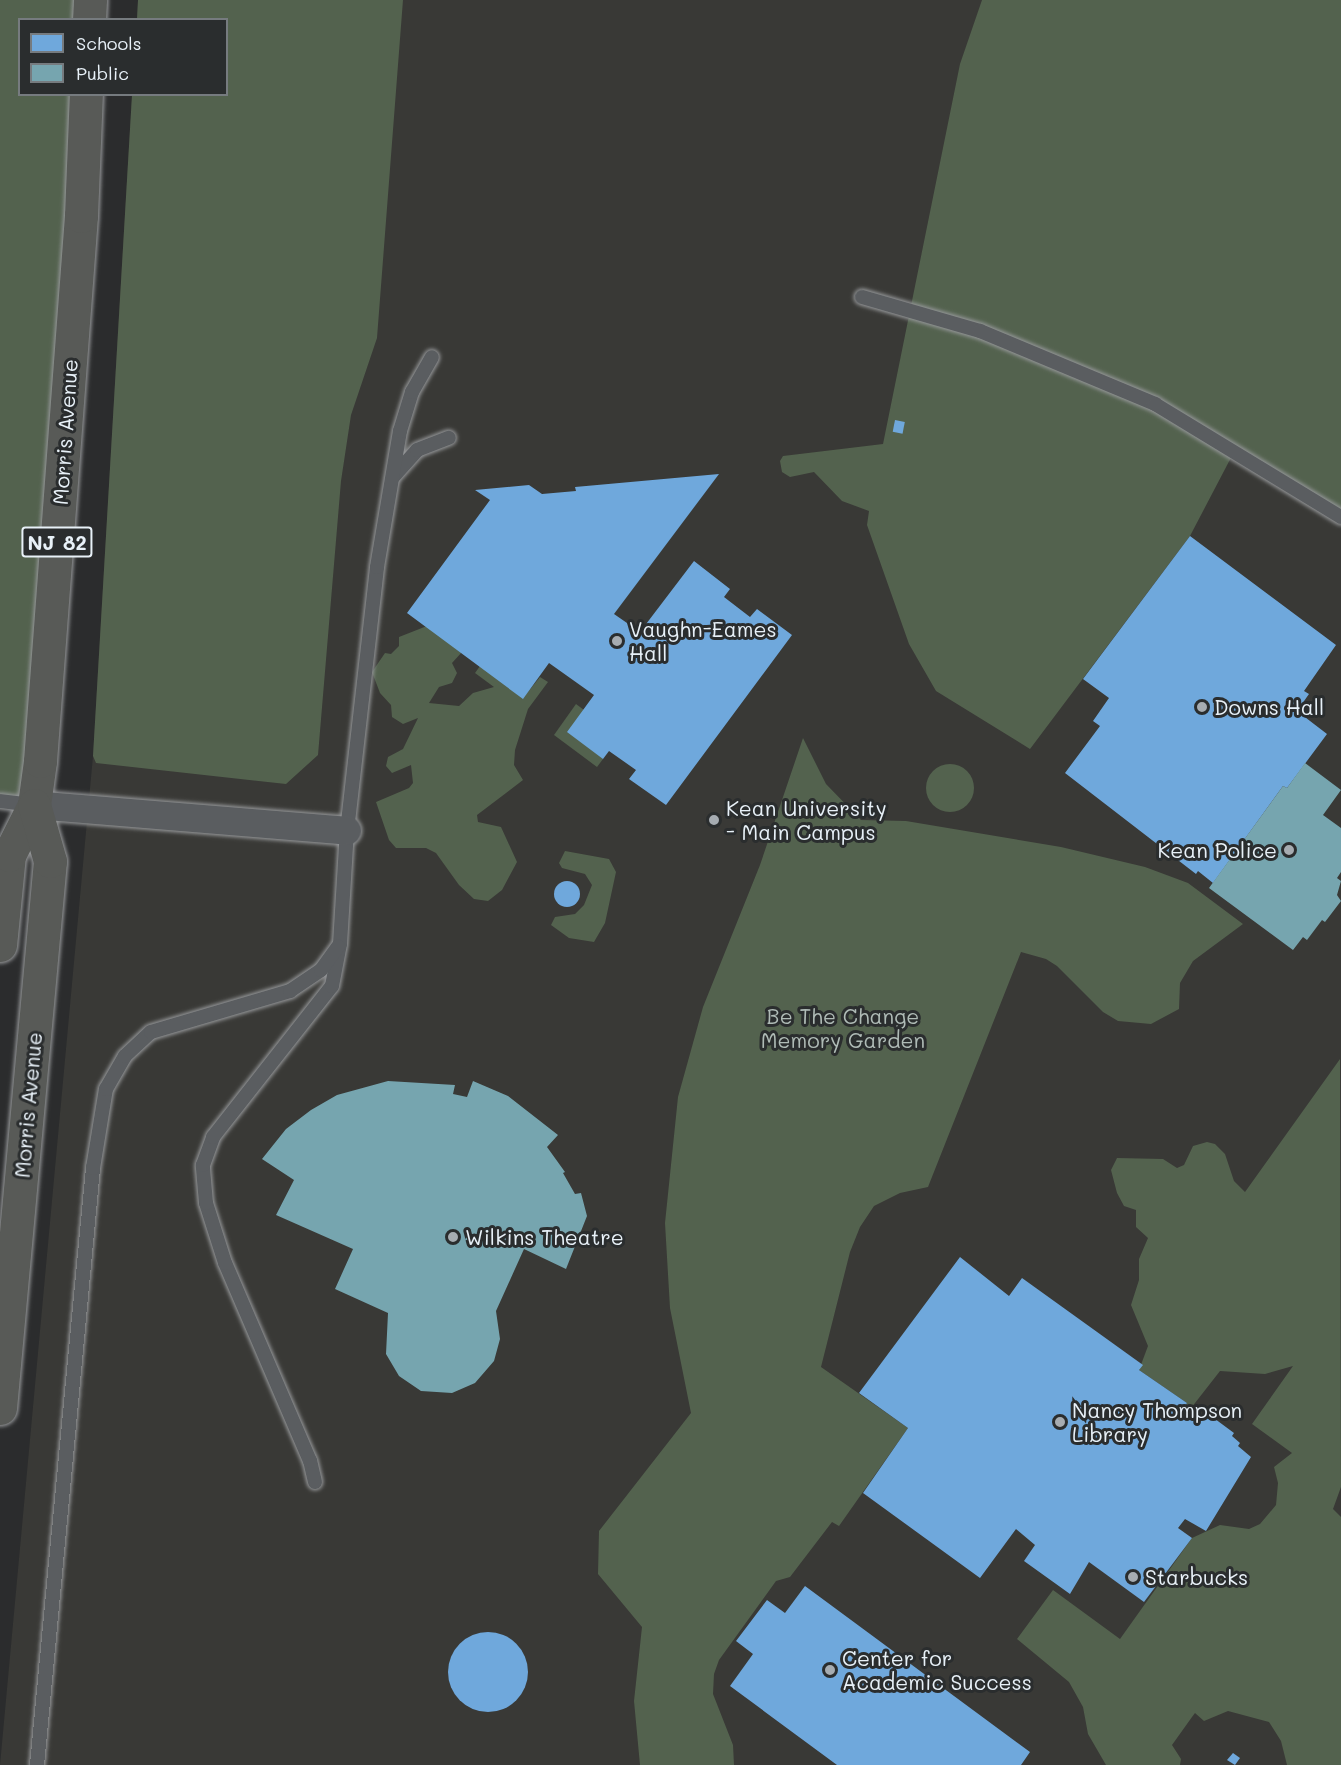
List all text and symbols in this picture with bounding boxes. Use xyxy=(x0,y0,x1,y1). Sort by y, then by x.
legend xyxy=(18,18,228,96)
text: Schools xyxy=(76,31,141,55)
text: Public xyxy=(76,61,129,85)
street label: Morris Avenue xyxy=(47,358,83,506)
road number: NJ 82 xyxy=(21,525,93,559)
place label: Vaughn-Eames Hall xyxy=(629,616,777,666)
marker: Vaughn-Eames Hall xyxy=(610,634,624,648)
place label: Downs Hall xyxy=(1214,694,1324,720)
marker: Downs Hall xyxy=(1195,700,1209,714)
place label: Kean University - Main Campus xyxy=(726,795,887,845)
marker: Kean University - Main Campus xyxy=(707,813,721,827)
place label: Kean Police xyxy=(1157,837,1277,863)
marker: Kean Police xyxy=(1282,843,1296,857)
park label: Be The Change Memory Garden xyxy=(761,1003,925,1053)
street label: Morris Avenue xyxy=(9,1031,47,1179)
place label: Wilkins Theatre xyxy=(465,1224,624,1250)
marker: Wilkins Theatre xyxy=(446,1230,460,1244)
place label: Nancy Thompson Library xyxy=(1072,1397,1242,1447)
marker: Nancy Thompson Library xyxy=(1053,1415,1067,1429)
place label: Starbucks xyxy=(1145,1564,1248,1590)
marker: Starbucks xyxy=(1126,1570,1140,1584)
place label: Center for Academic Success xyxy=(842,1645,1032,1695)
marker: Center for Academic Success xyxy=(823,1663,837,1677)

